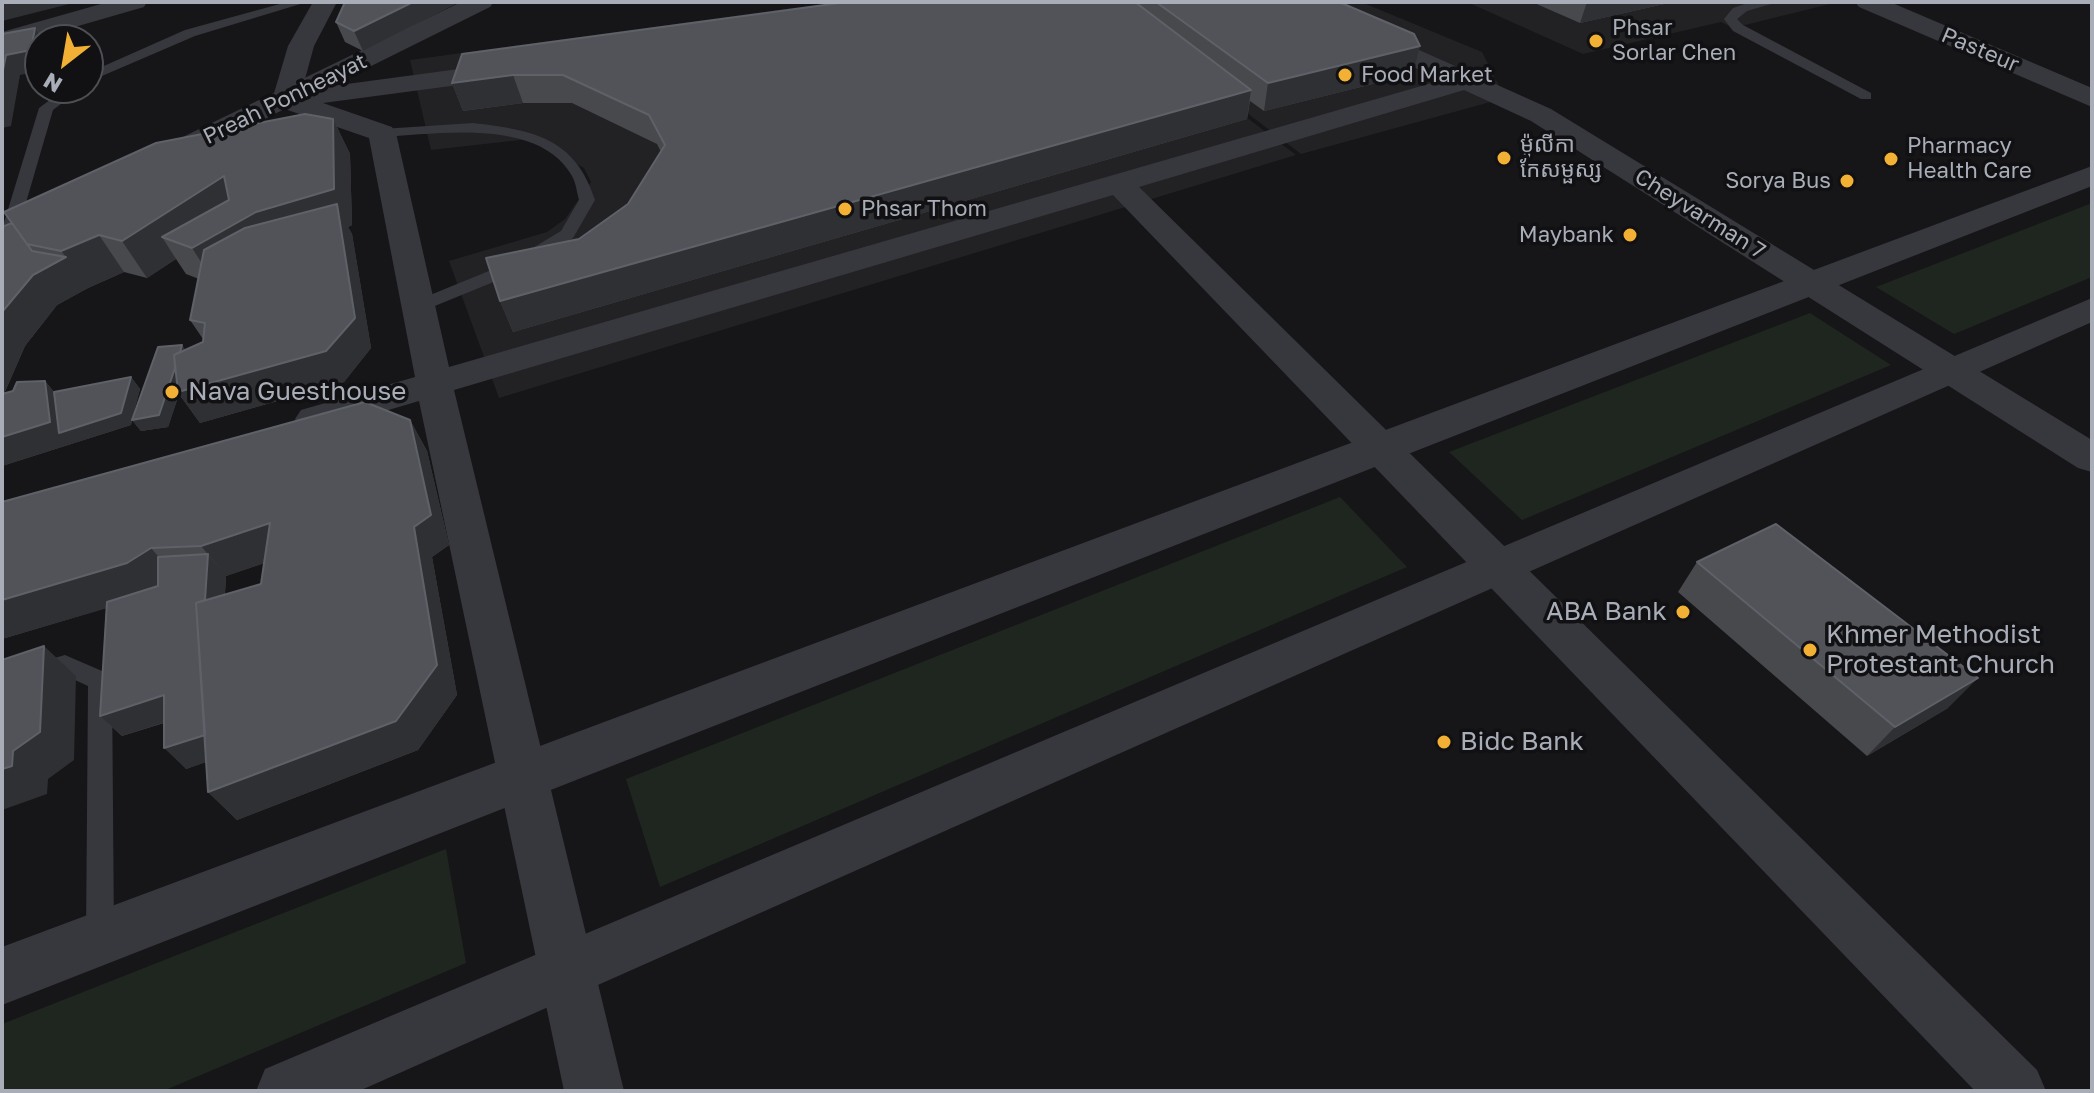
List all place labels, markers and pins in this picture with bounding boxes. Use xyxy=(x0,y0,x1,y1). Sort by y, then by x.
place label: Phsar Sorlar Chen xyxy=(1612,15,1736,66)
marker: Phsar Sorlar Chen xyxy=(1587,32,1605,50)
place label: Food Market xyxy=(1361,62,1493,88)
marker: Food Market xyxy=(1336,66,1354,84)
place label: ម៉ូលីកា កែសម្ផស្ស xyxy=(1520,132,1602,184)
place label: Pharmacy Health Care xyxy=(1907,133,2032,184)
marker: ម៉ូលីកា កែសម្ផស្ស xyxy=(1495,149,1513,167)
marker: Pharmacy Health Care xyxy=(1882,150,1900,168)
place label: Sorya Bus xyxy=(1725,168,1831,194)
marker: Sorya Bus xyxy=(1838,172,1856,190)
place label: Phsar Thom xyxy=(861,196,987,222)
marker: Phsar Thom xyxy=(836,200,854,218)
place label: Maybank xyxy=(1519,222,1614,248)
marker: Maybank xyxy=(1621,226,1639,244)
place label: Nava Guesthouse xyxy=(188,376,406,408)
marker: Nava Guesthouse xyxy=(163,383,181,401)
place label: ABA Bank xyxy=(1546,596,1667,628)
marker: ABA Bank xyxy=(1674,603,1692,621)
place label: Khmer Methodist Protestant Church xyxy=(1826,619,2055,680)
marker: Khmer Methodist Protestant Church xyxy=(1801,641,1819,659)
place label: Bidc Bank xyxy=(1460,726,1584,758)
marker: Bidc Bank xyxy=(1435,733,1453,751)

